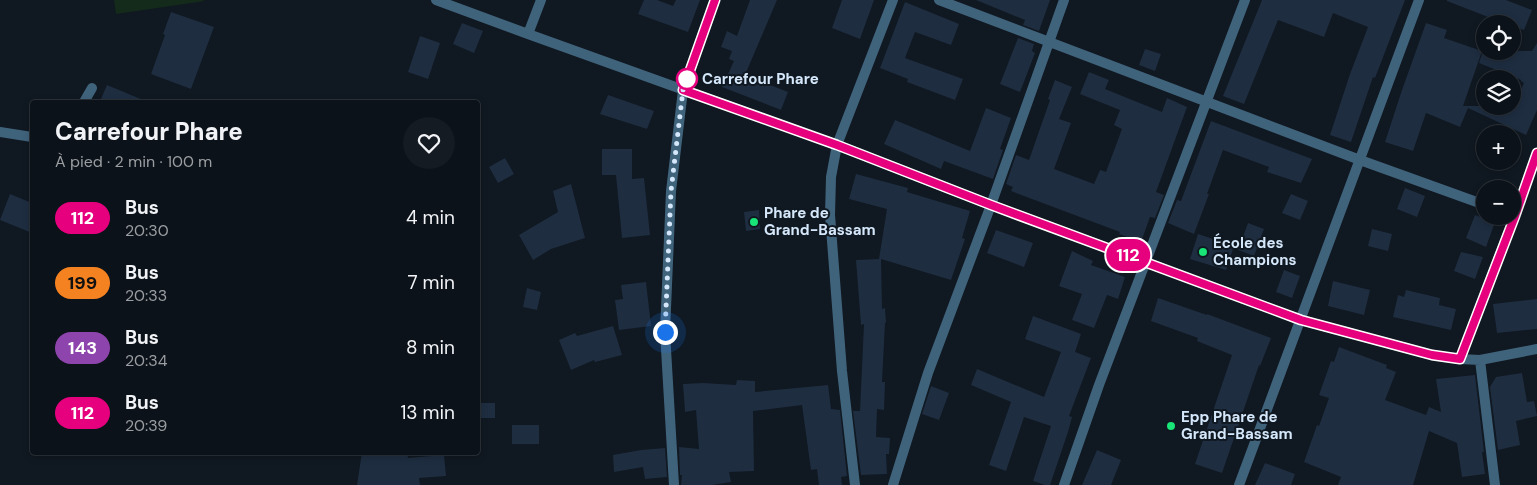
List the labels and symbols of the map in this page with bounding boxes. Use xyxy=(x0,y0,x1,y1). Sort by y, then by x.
marker: Carrefour Phare xyxy=(676,68,698,90)
place label: Carrefour Phare xyxy=(702,69,819,89)
place label: Phare de Grand-Bassam xyxy=(764,203,876,240)
marker: Phare de Grand-Bassam xyxy=(748,216,760,228)
place label: École des Champions xyxy=(1213,233,1297,270)
line badge: 112 xyxy=(1099,239,1157,271)
marker: École des Champions xyxy=(1197,246,1209,258)
your location xyxy=(653,320,678,345)
place label: Epp Phare de Grand-Bassam xyxy=(1181,407,1293,444)
marker: Epp Phare de Grand-Bassam xyxy=(1165,420,1177,432)

